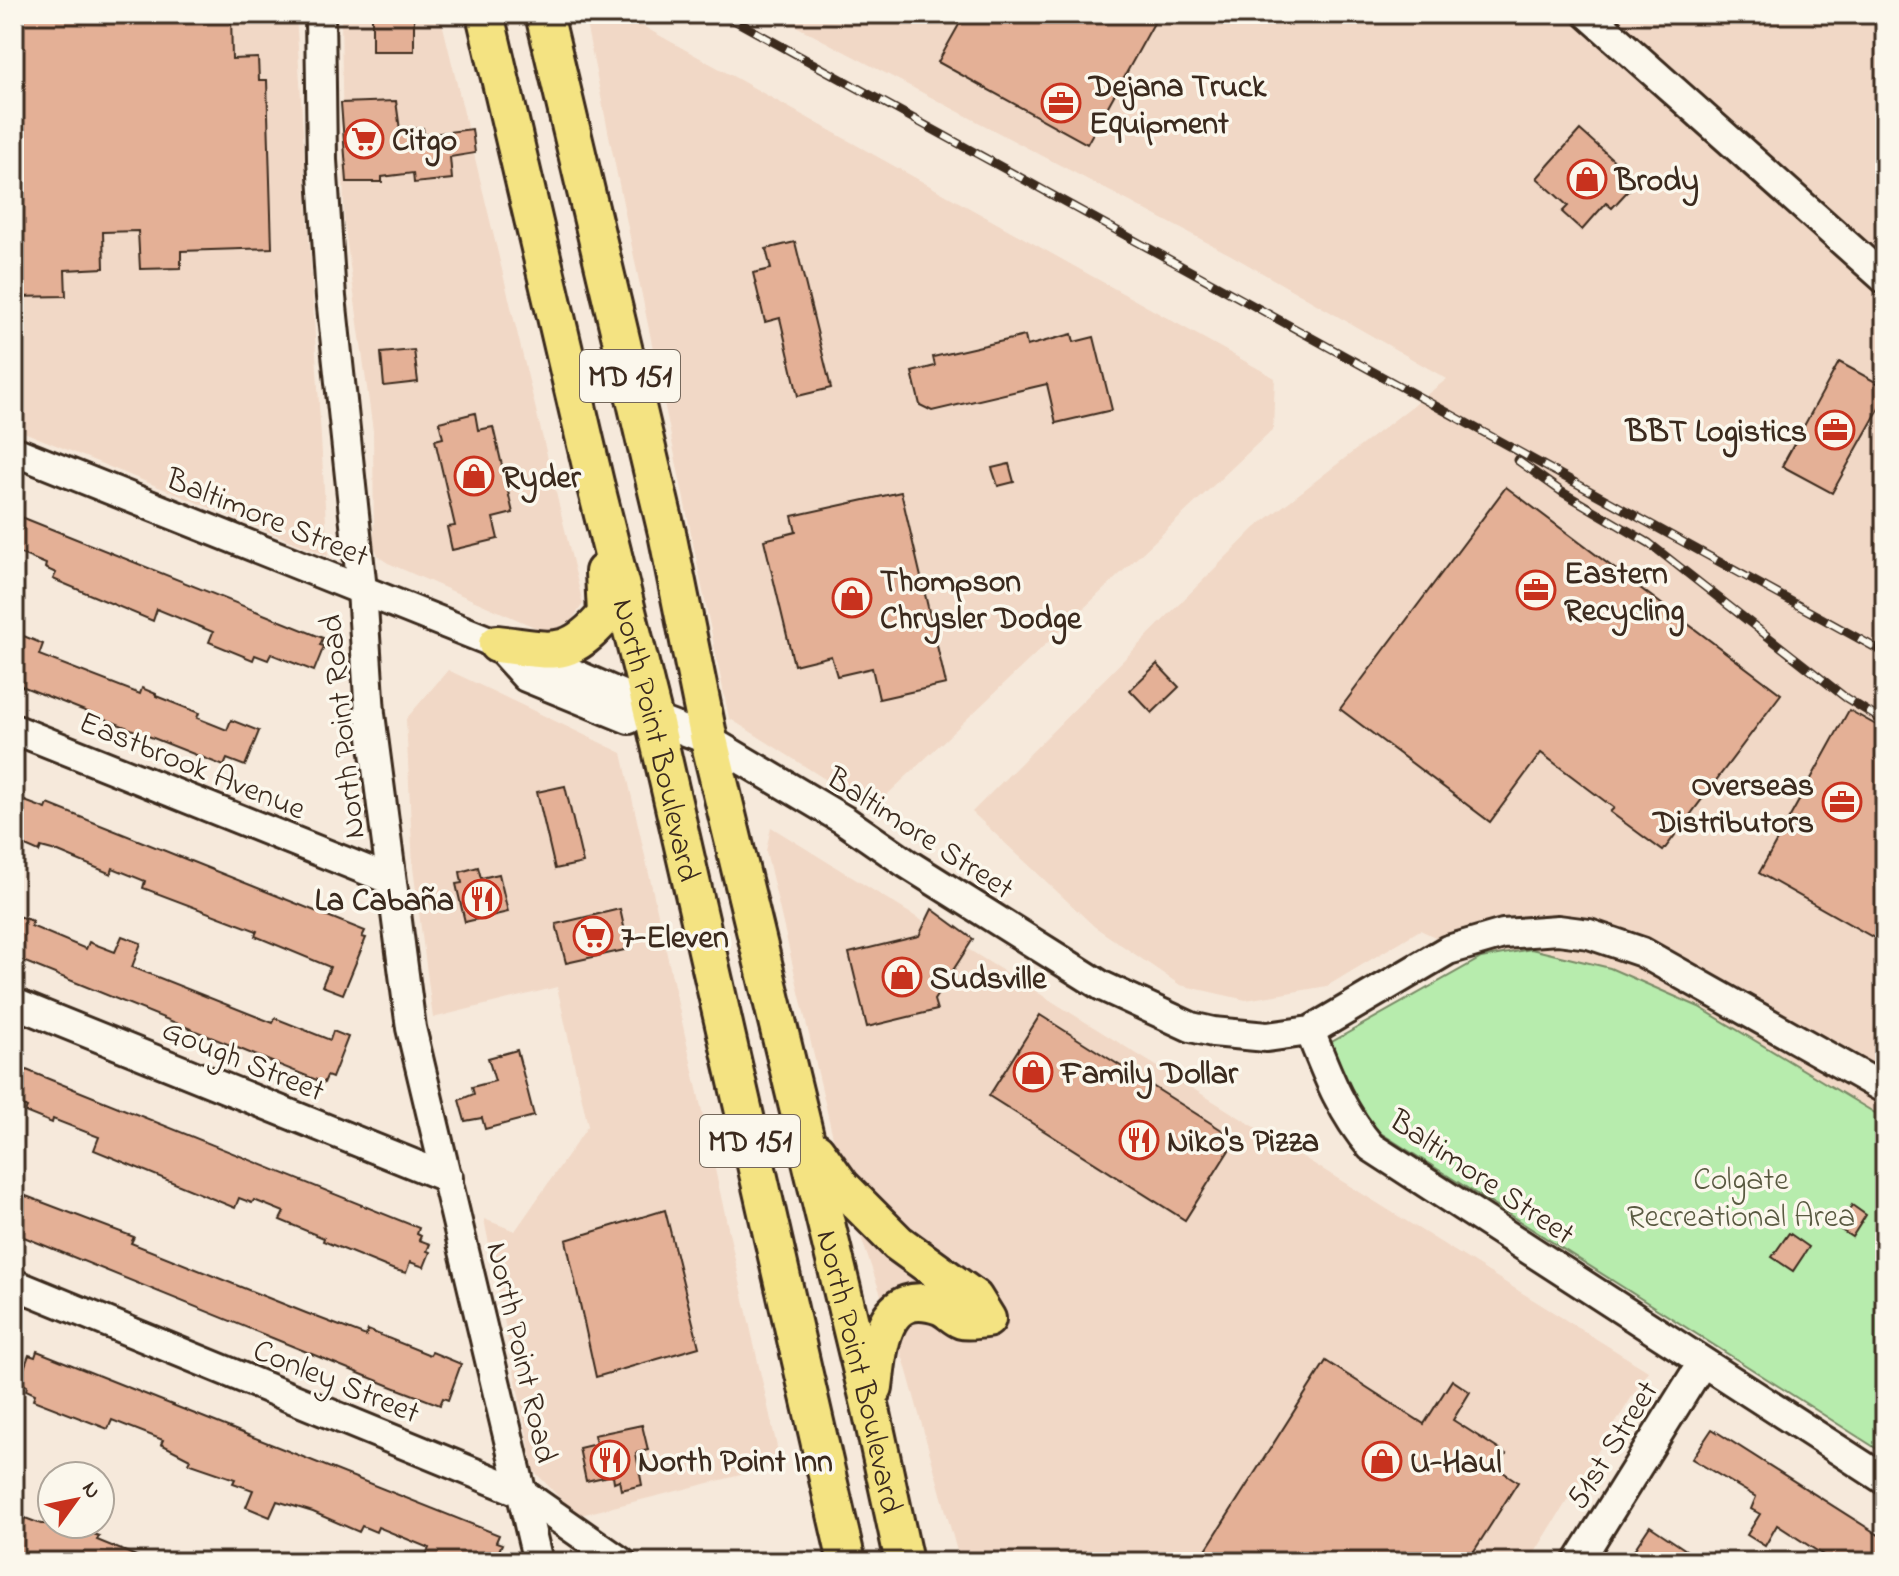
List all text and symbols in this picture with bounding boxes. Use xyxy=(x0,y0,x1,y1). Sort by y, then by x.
place label: Dejana Truck Equipment xyxy=(1087,65,1267,149)
office icon: Dejana Truck Equipment xyxy=(1040,82,1082,124)
supermarket icon: Citgo xyxy=(343,118,385,160)
place label: Citgo xyxy=(392,119,457,167)
shop icon: Brody xyxy=(1566,158,1608,200)
place label: Brody xyxy=(1613,159,1699,207)
road number: MD 151 xyxy=(580,350,680,402)
office icon: BBT Logistics xyxy=(1814,409,1856,451)
place label: BBT Logistics xyxy=(1624,410,1807,458)
shop icon: Ryder xyxy=(453,455,495,497)
place label: Ryder xyxy=(502,456,582,504)
street label: Baltimore Street xyxy=(157,457,375,581)
place label: Eastern Recycling xyxy=(1564,552,1685,637)
place label: Thompson Chrysler Dodge xyxy=(880,560,1083,645)
office icon: Eastern Recycling xyxy=(1515,569,1557,611)
shop icon: Thompson Chrysler Dodge xyxy=(831,577,873,619)
street label: North Point Boulevard xyxy=(598,594,710,887)
street label: North Point Road xyxy=(309,612,380,841)
street label: Eastbrook Avenue xyxy=(71,700,313,834)
street label: Baltimore Street xyxy=(815,756,1022,913)
place label: Overseas Distributors xyxy=(1651,764,1814,848)
office icon: Overseas Distributors xyxy=(1821,781,1863,823)
restaurant icon: La Cabaña xyxy=(461,878,503,920)
place label: La Cabaña xyxy=(315,879,454,926)
supermarket icon: 7-Eleven xyxy=(572,915,614,957)
place label: 7-Eleven xyxy=(621,916,729,963)
shop icon: Sudsville xyxy=(881,956,923,998)
place label: Sudsville xyxy=(930,957,1048,1004)
street label: Gough Street xyxy=(154,1008,331,1116)
shop icon: Family Dollar xyxy=(1012,1051,1054,1093)
place label: Family Dollar xyxy=(1059,1052,1239,1100)
street label: Baltimore Street xyxy=(1378,1099,1584,1259)
road number: MD 151 xyxy=(700,1115,800,1167)
restaurant icon: Niko's Pizza xyxy=(1118,1119,1160,1161)
place label: Niko's Pizza xyxy=(1167,1120,1319,1167)
park label: Colgate Recreational Area xyxy=(1627,1158,1855,1242)
street label: North Point Boulevard xyxy=(802,1226,913,1518)
street label: North Point Road xyxy=(471,1238,568,1468)
street label: Conley Street xyxy=(245,1328,426,1438)
street label: 51st Street xyxy=(1556,1372,1672,1519)
restaurant icon: North Point Inn xyxy=(589,1439,631,1481)
place label: North Point Inn xyxy=(638,1440,833,1487)
shop icon: U-Haul xyxy=(1361,1440,1403,1482)
place label: U-Haul xyxy=(1410,1441,1502,1488)
north arrow xyxy=(36,1460,116,1540)
text: N xyxy=(73,1476,108,1506)

